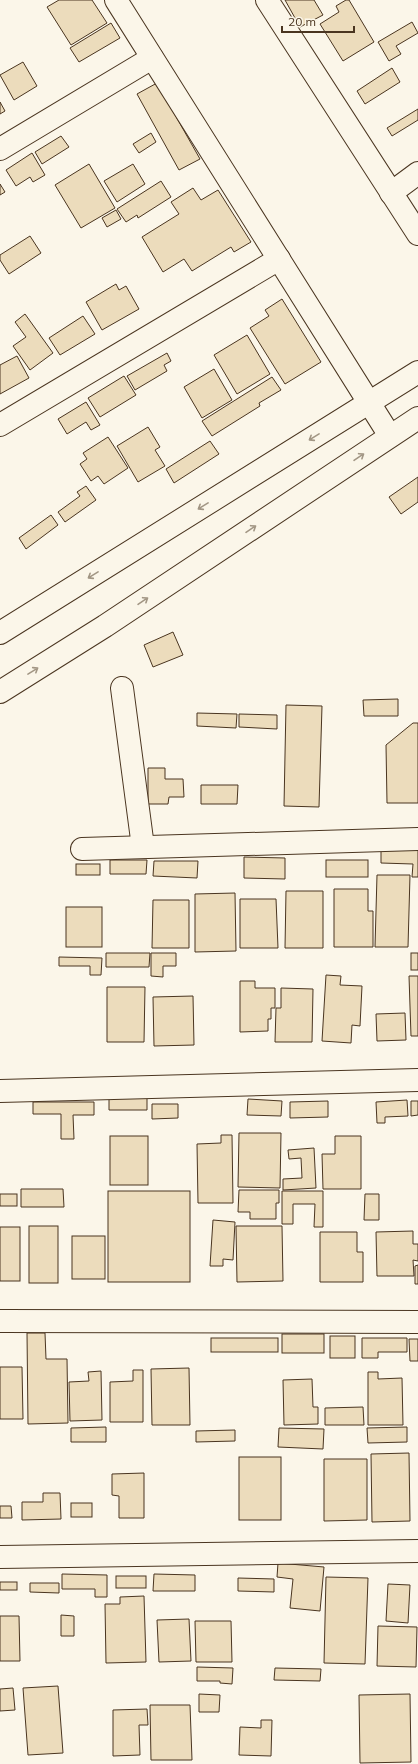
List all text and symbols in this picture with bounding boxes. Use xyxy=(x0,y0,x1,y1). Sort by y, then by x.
scale bar xyxy=(282,8,354,34)
text: 20 m xyxy=(288,14,316,29)
one-way arrow xyxy=(308,434,320,442)
one-way arrow xyxy=(353,453,364,461)
one-way arrow xyxy=(198,502,209,510)
one-way arrow xyxy=(245,525,256,533)
one-way arrow xyxy=(88,571,99,579)
one-way arrow xyxy=(137,597,148,605)
one-way arrow xyxy=(27,667,38,675)

